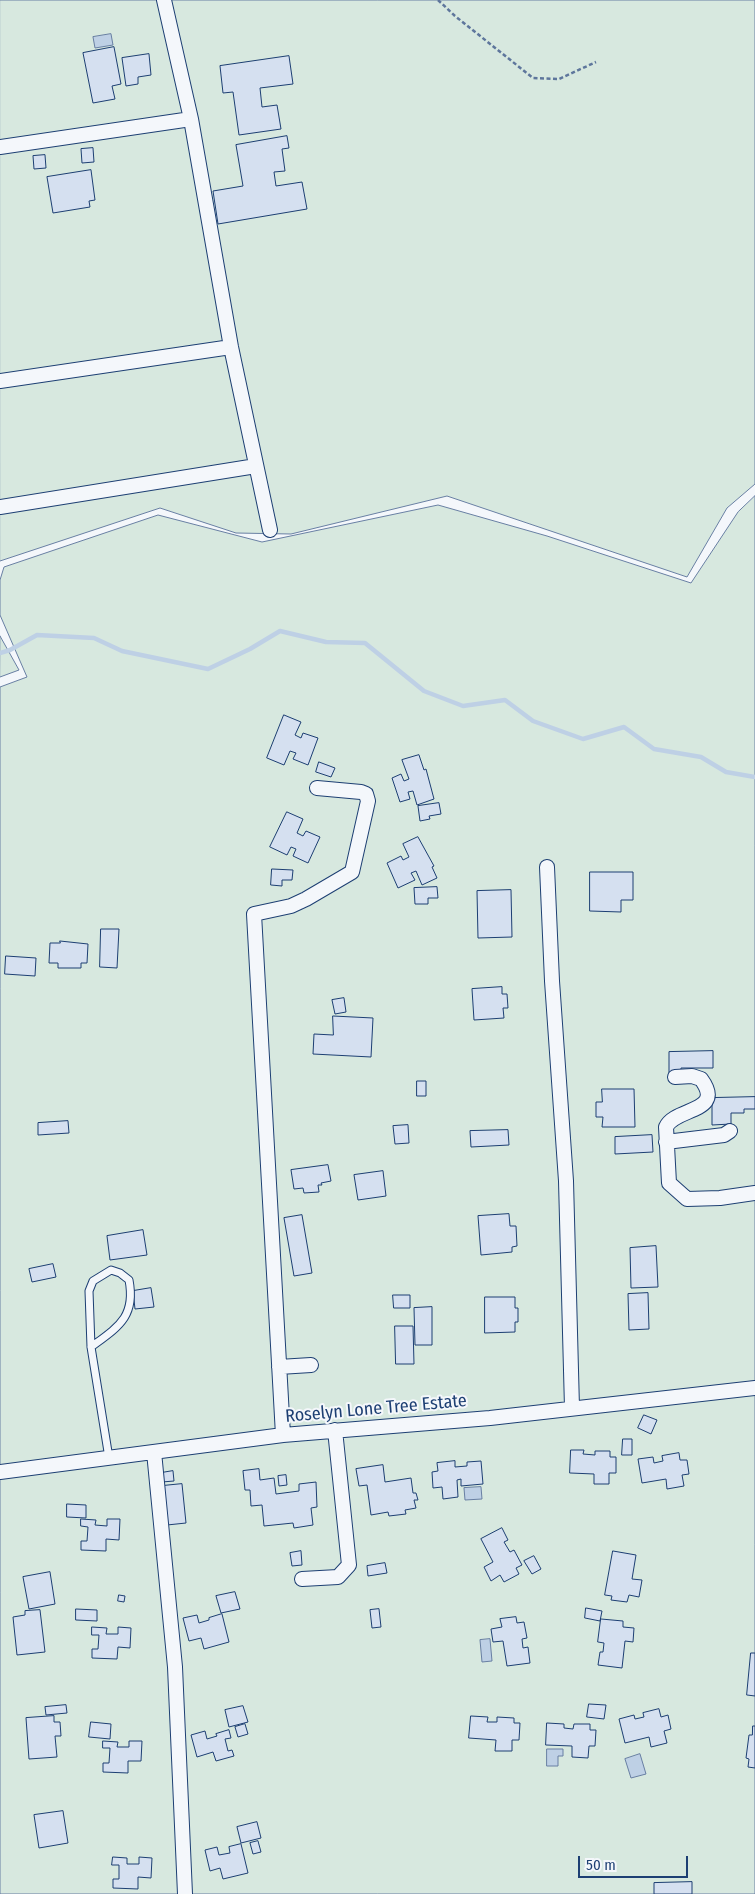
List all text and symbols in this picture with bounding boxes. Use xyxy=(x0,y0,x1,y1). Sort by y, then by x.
street label: Roselyn Lone Tree Estate xyxy=(284,1390,468,1428)
scale bar xyxy=(580,1846,690,1878)
text: 50 m xyxy=(586,1856,616,1874)

